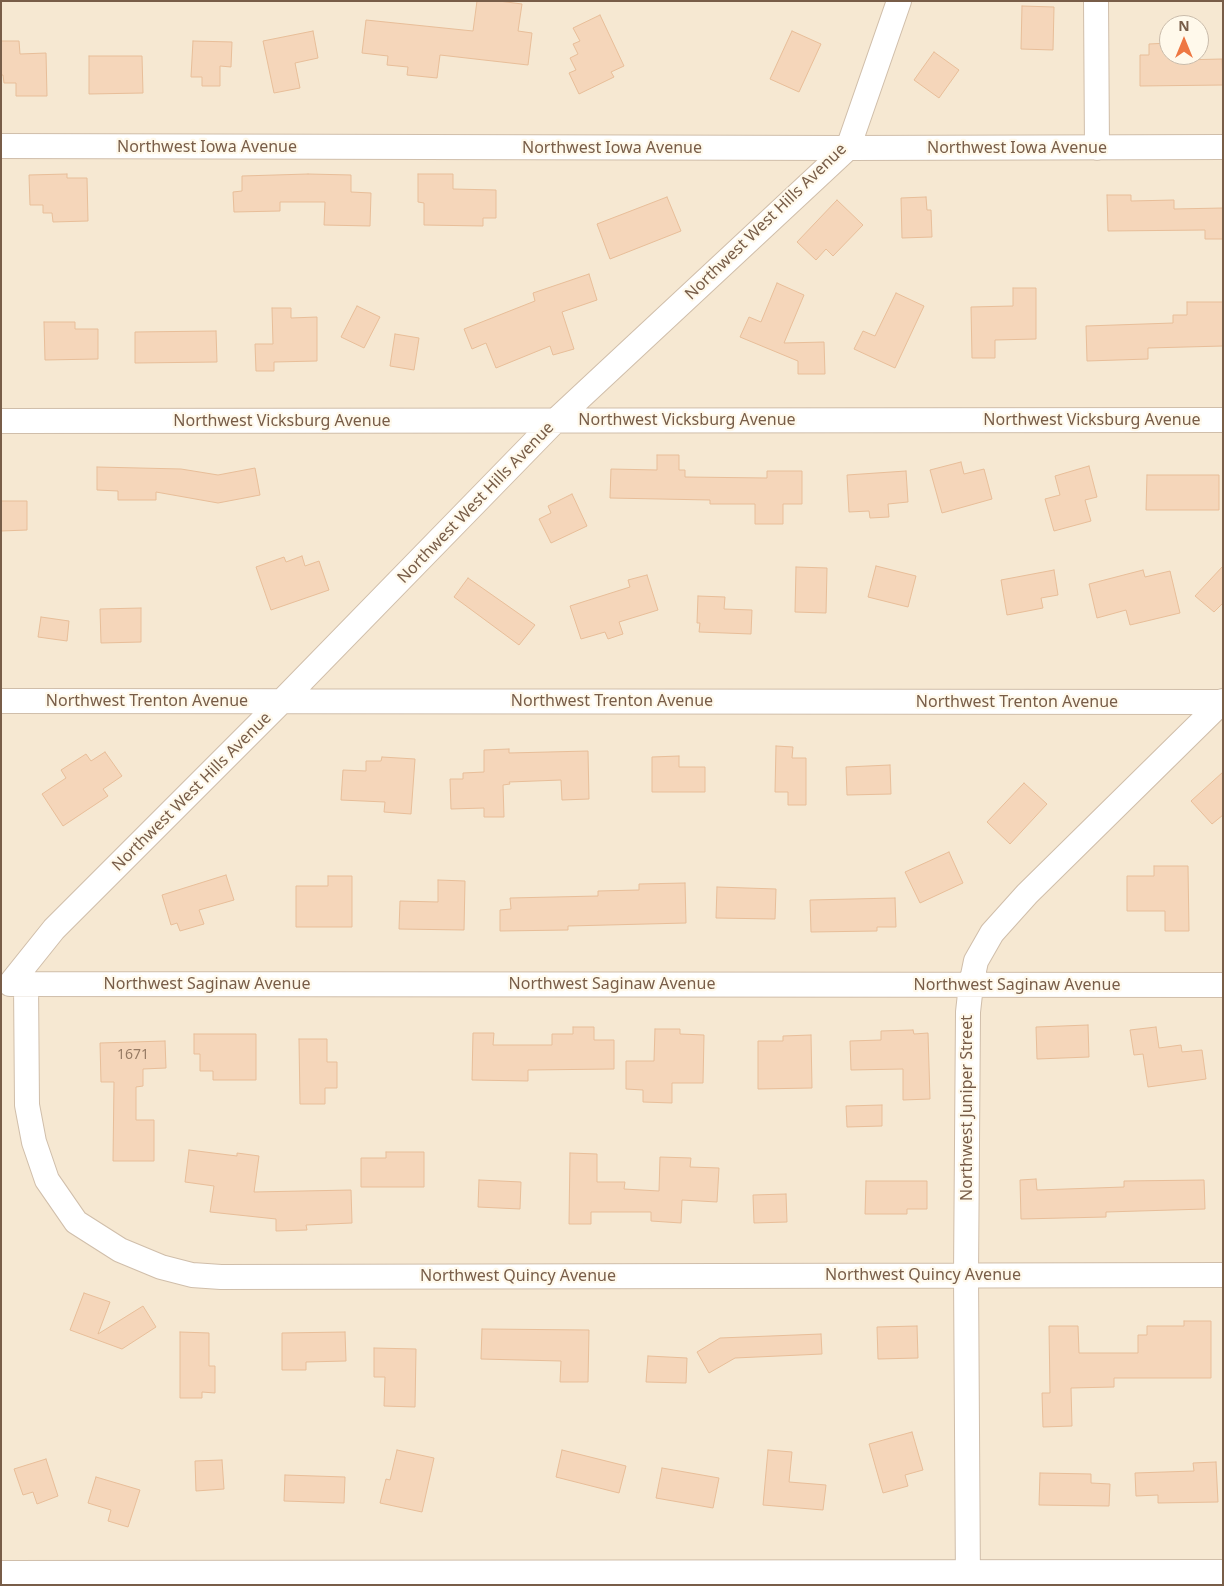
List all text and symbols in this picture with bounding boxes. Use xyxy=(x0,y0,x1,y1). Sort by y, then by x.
north arrow xyxy=(1159,15,1209,65)
text: N xyxy=(1178,16,1190,35)
street label: Northwest Iowa Avenue xyxy=(117,137,297,157)
street label: Northwest Iowa Avenue xyxy=(522,138,702,158)
street label: Northwest Iowa Avenue xyxy=(927,138,1107,158)
street label: Northwest West Hills Avenue xyxy=(681,140,851,304)
street label: Northwest Vicksburg Avenue xyxy=(578,410,796,430)
street label: Northwest Vicksburg Avenue xyxy=(983,410,1201,430)
street label: Northwest Vicksburg Avenue xyxy=(173,411,391,431)
street label: Northwest West Hills Avenue xyxy=(394,418,558,588)
street label: Northwest Trenton Avenue xyxy=(46,691,248,711)
street label: Northwest Trenton Avenue xyxy=(511,691,713,711)
street label: Northwest Trenton Avenue xyxy=(916,692,1118,712)
street label: Northwest West Hills Avenue xyxy=(109,709,275,875)
street label: Northwest Saginaw Avenue xyxy=(104,974,310,994)
street label: Northwest Saginaw Avenue xyxy=(509,974,715,994)
street label: Northwest Saginaw Avenue xyxy=(914,975,1120,995)
street label: Northwest Juniper Street xyxy=(957,1015,977,1201)
house number: 1671 xyxy=(117,1047,149,1063)
street label: Northwest Quincy Avenue xyxy=(825,1265,1021,1285)
street label: Northwest Quincy Avenue xyxy=(420,1266,616,1286)

